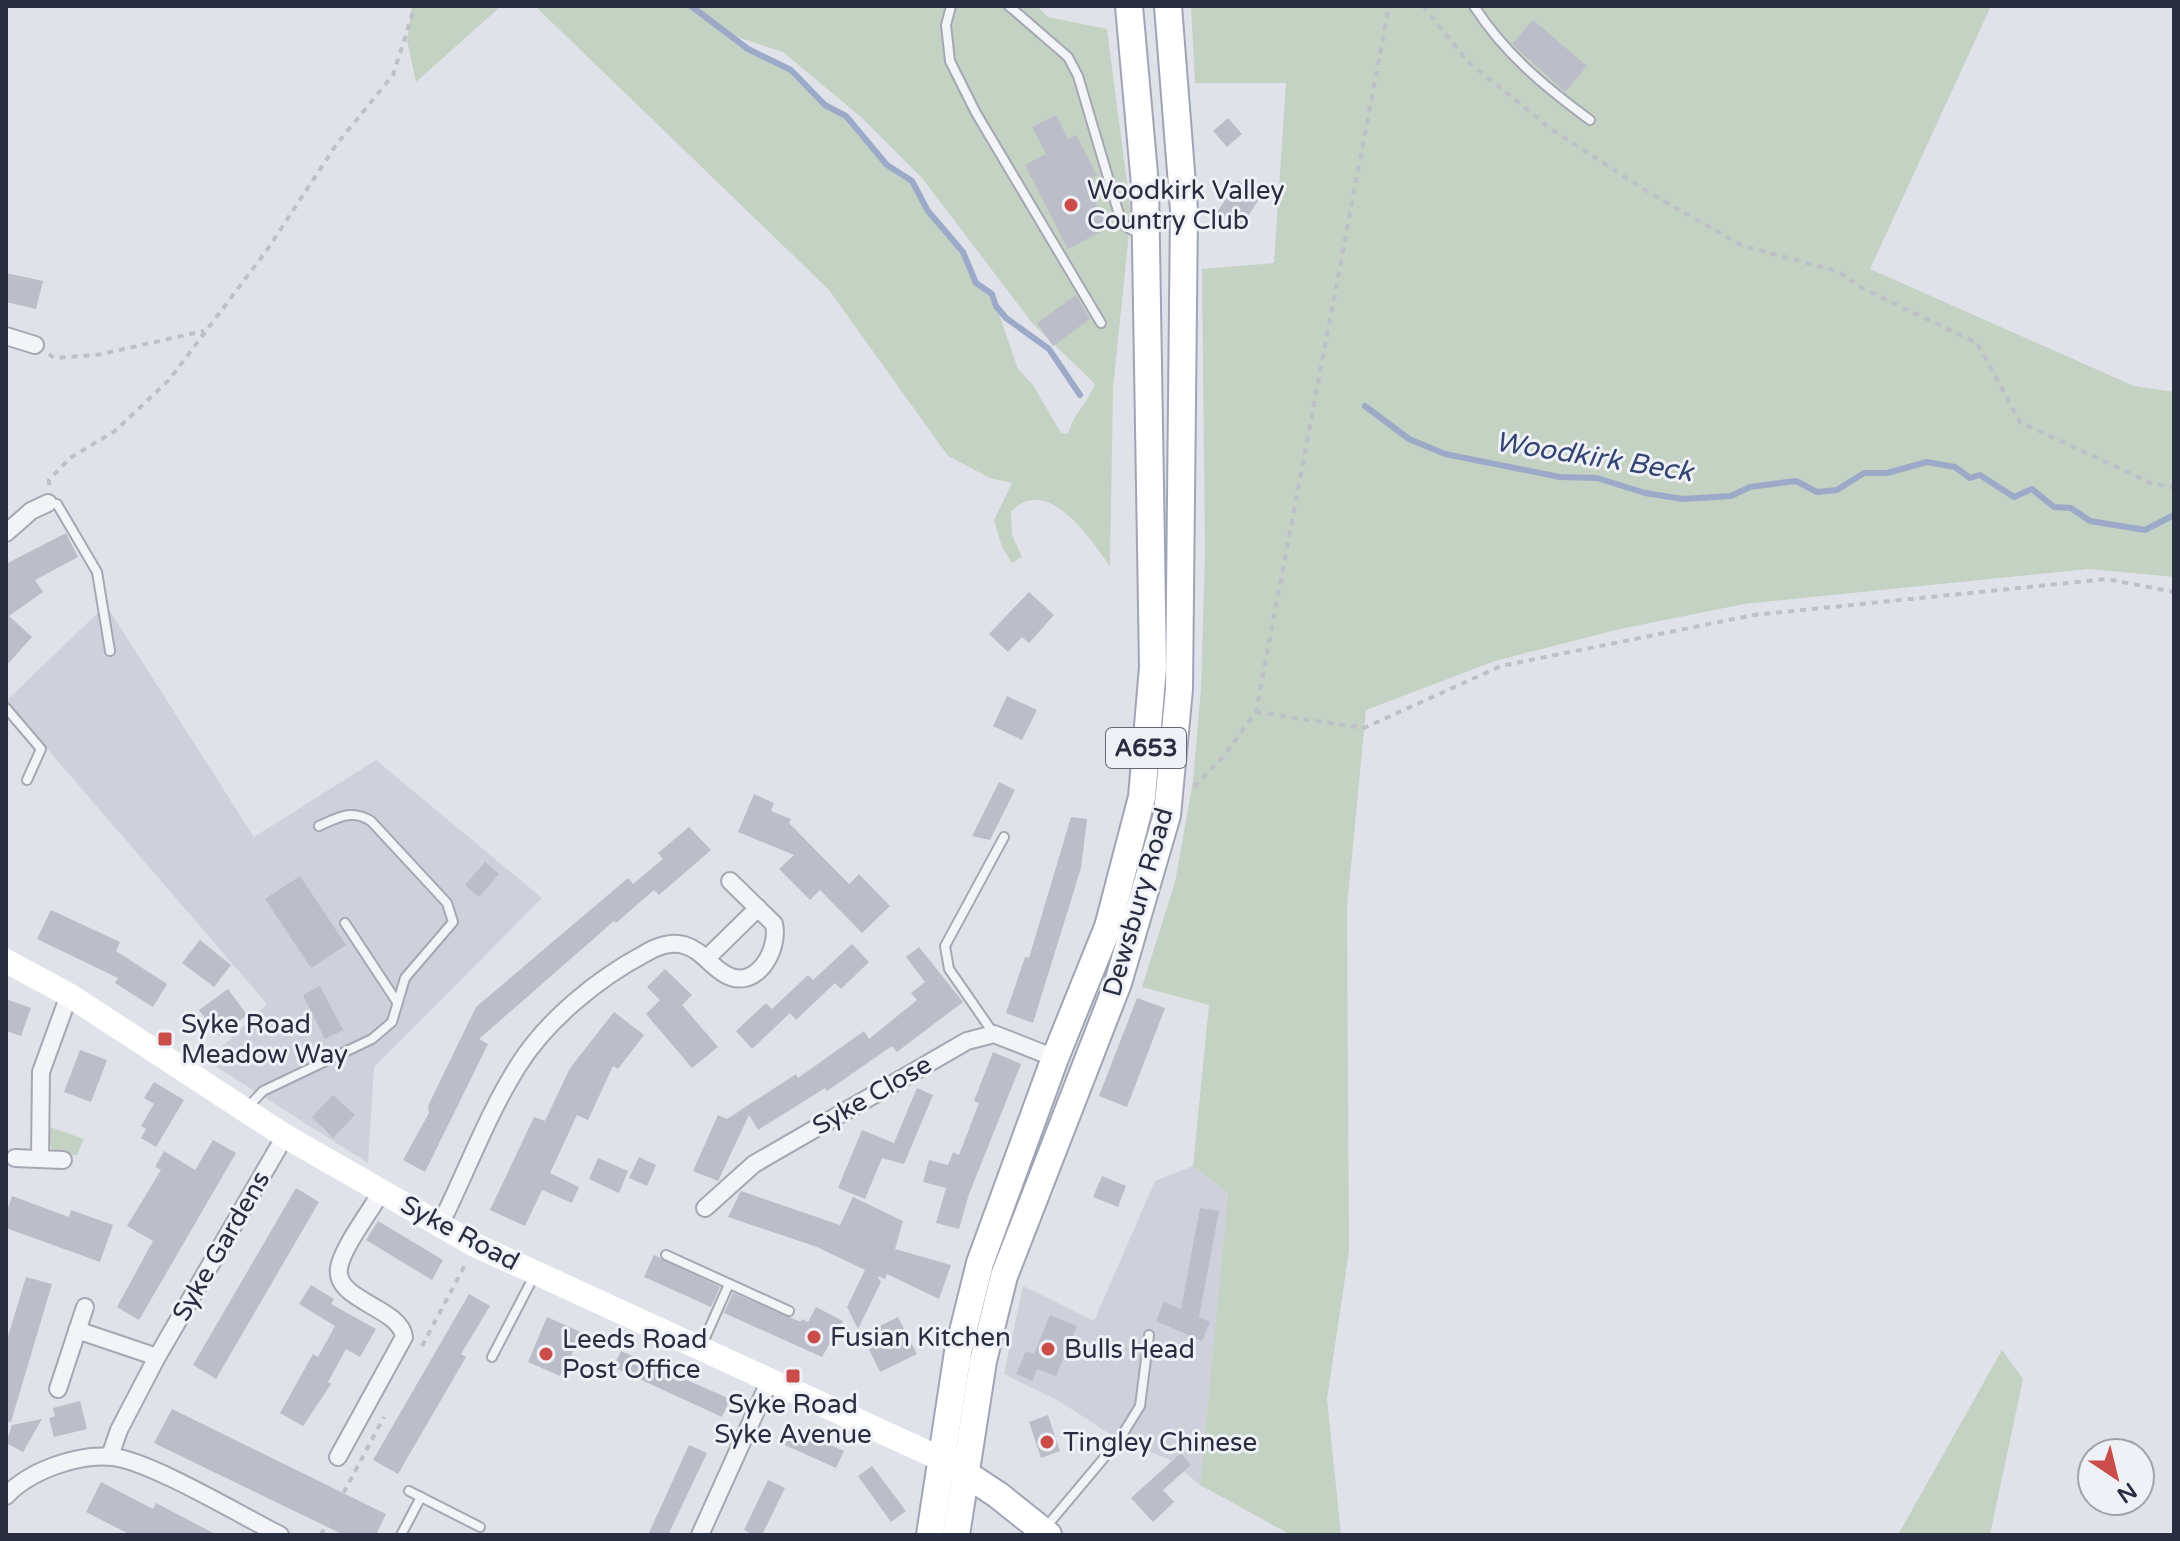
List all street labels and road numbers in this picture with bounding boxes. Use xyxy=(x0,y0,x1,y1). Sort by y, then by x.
road number: A653 xyxy=(1106,728,1186,768)
street label: Dewsbury Road xyxy=(1096,804,1180,1000)
street label: Syke Close xyxy=(807,1049,937,1141)
street label: Syke Gardens xyxy=(166,1166,276,1326)
street label: Syke Road xyxy=(395,1189,525,1277)

